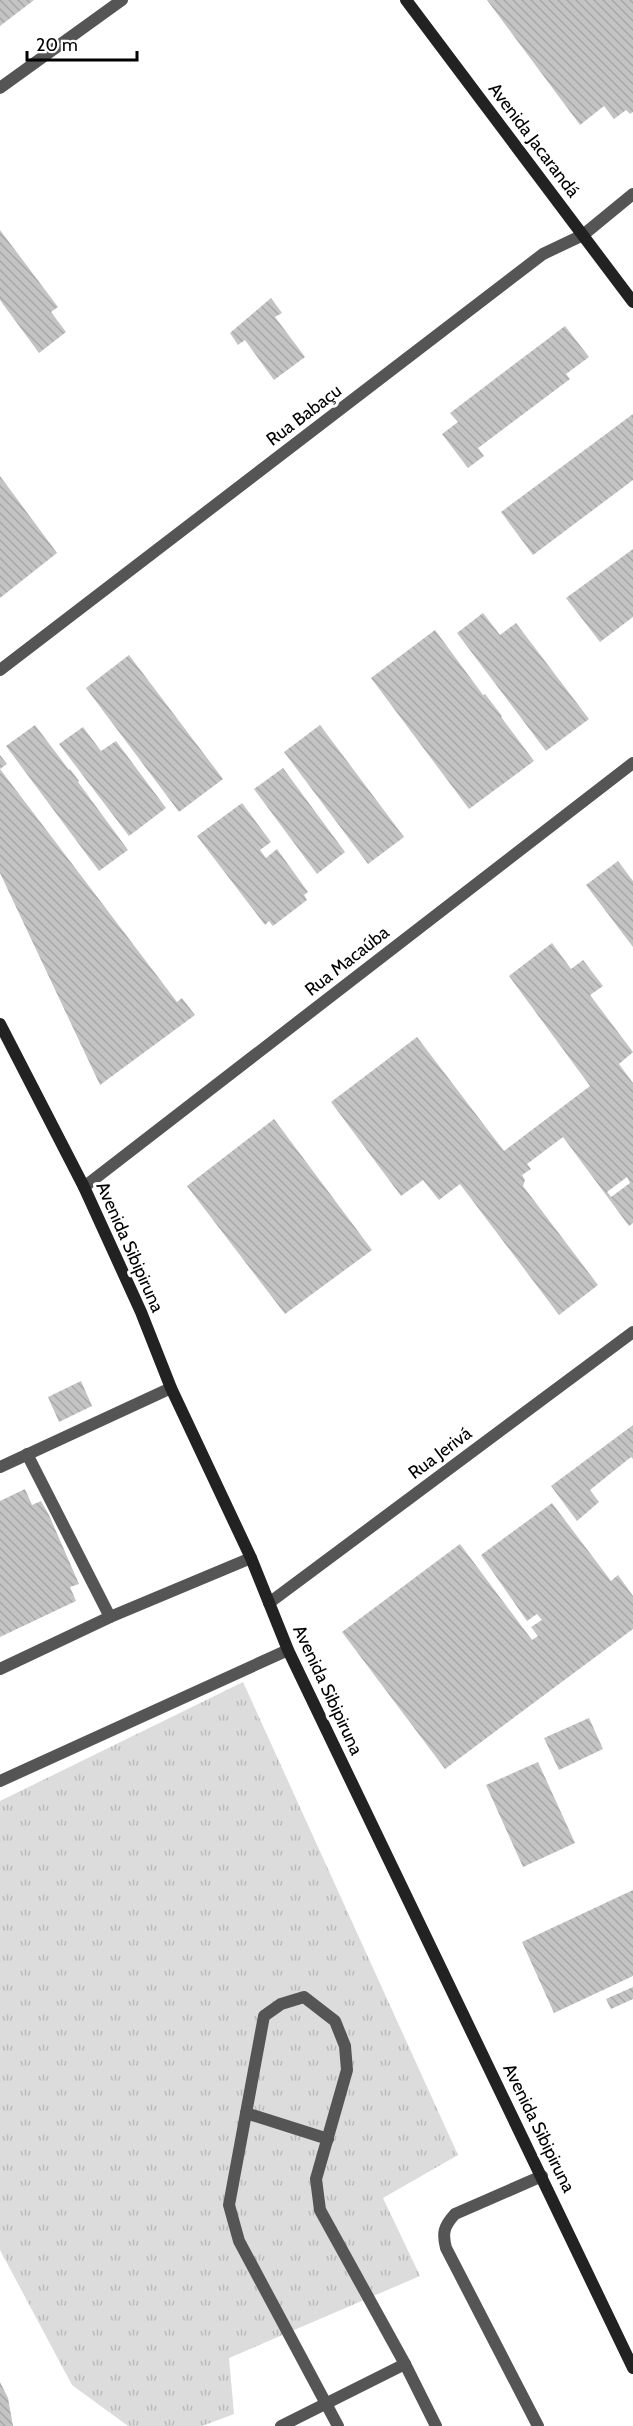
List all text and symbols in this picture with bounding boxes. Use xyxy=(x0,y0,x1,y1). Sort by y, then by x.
scale bar xyxy=(27,24,136,62)
text: 20 m xyxy=(36,34,78,56)
street label: Avenida Jacarandá xyxy=(484,78,584,202)
street label: Rua Babaçu xyxy=(262,380,346,450)
street label: Rua Macaúba xyxy=(301,921,394,1001)
street label: Avenida Sibipiruna xyxy=(91,1178,169,1316)
street label: Rua Jerivá xyxy=(404,1422,476,1484)
street label: Avenida Sibipiruna xyxy=(288,1622,368,1759)
street label: Avenida Sibipiruna xyxy=(498,2060,580,2196)

